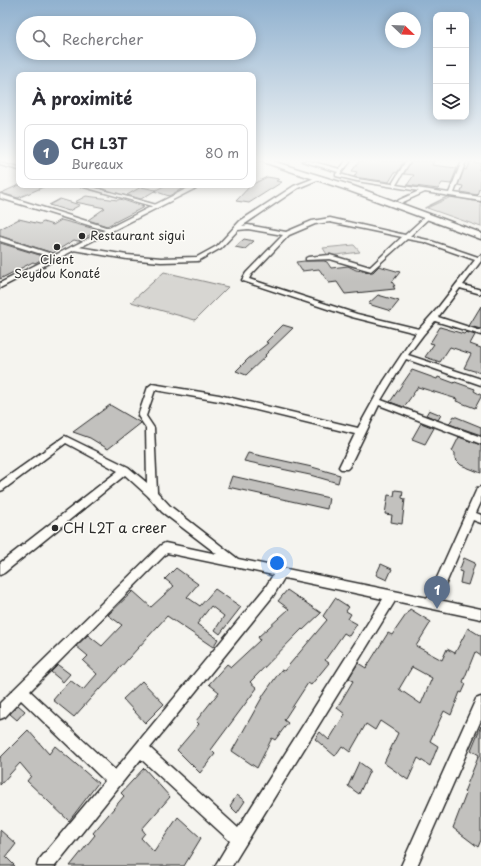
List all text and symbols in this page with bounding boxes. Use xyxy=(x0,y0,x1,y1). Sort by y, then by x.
north arrow xyxy=(385,12,421,48)
map controls xyxy=(433,12,469,120)
button: + xyxy=(433,12,469,48)
search box xyxy=(16,16,256,60)
icon: search xyxy=(30,27,52,49)
text: Rechercher xyxy=(62,27,143,50)
button: − xyxy=(433,48,469,84)
button: layers xyxy=(433,84,469,120)
text: À proximité xyxy=(32,85,132,111)
text: CH L3T xyxy=(71,131,127,154)
text: 1 xyxy=(43,143,49,162)
text: 80 m xyxy=(205,143,239,162)
text: Bureaux xyxy=(71,154,123,173)
place label: Restaurant sigui xyxy=(90,226,185,244)
marker: Restaurant sigui xyxy=(77,231,87,241)
marker: Client Seydou Konaté xyxy=(52,242,62,252)
place label: Client Seydou Konaté xyxy=(14,250,100,282)
place label: CH L2T a creer xyxy=(63,517,167,538)
marker: CH L2T a creer xyxy=(50,523,60,533)
your location xyxy=(267,553,287,573)
pin: 1 xyxy=(424,576,450,609)

